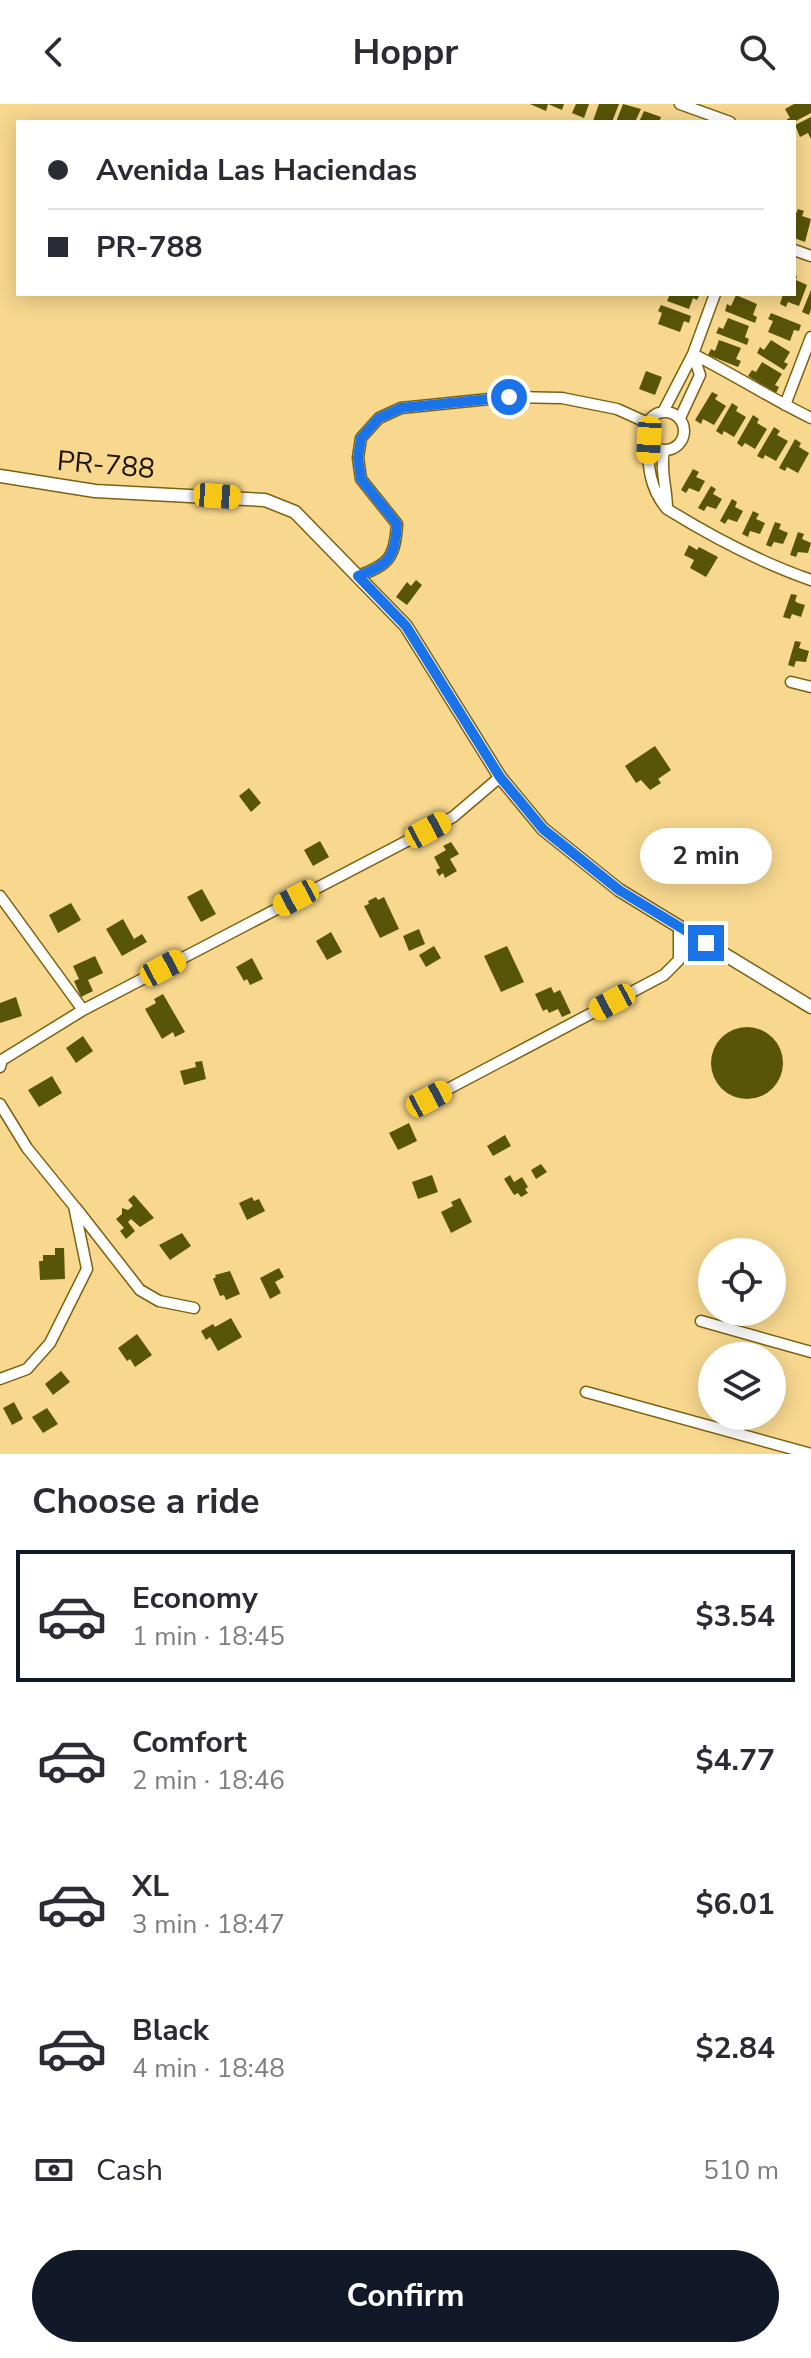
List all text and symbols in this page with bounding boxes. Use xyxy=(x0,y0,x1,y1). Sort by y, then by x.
text: Hoppr xyxy=(353,28,458,77)
icon: back xyxy=(32,30,76,74)
icon: search xyxy=(735,30,779,74)
text: Avenida Las Haciendas xyxy=(96,150,417,191)
text: PR-788 xyxy=(96,227,203,268)
route start xyxy=(491,379,527,415)
car xyxy=(636,415,662,465)
street label: PR-788 xyxy=(55,442,157,488)
car xyxy=(192,482,242,510)
car xyxy=(401,808,455,852)
callout: 2 min xyxy=(640,827,772,883)
text: 2 min xyxy=(672,838,740,873)
car xyxy=(269,876,323,920)
route end xyxy=(688,925,724,961)
car xyxy=(136,946,190,990)
car xyxy=(585,980,639,1024)
car xyxy=(402,1077,456,1121)
map controls xyxy=(698,1238,786,1430)
button: locate xyxy=(698,1238,786,1326)
button: layers xyxy=(698,1342,786,1430)
text: Choose a ride xyxy=(32,1477,260,1526)
text: Economy xyxy=(132,1578,258,1619)
icon: car xyxy=(36,1580,108,1652)
text: $3.54 xyxy=(696,1596,775,1637)
text: 1 min · 18:45 xyxy=(132,1619,285,1654)
text: Comfort xyxy=(132,1722,247,1763)
icon: car xyxy=(36,1724,108,1796)
text: $4.77 xyxy=(696,1740,775,1781)
text: 2 min · 18:46 xyxy=(132,1763,285,1798)
text: XL xyxy=(132,1866,169,1907)
icon: car xyxy=(36,1868,108,1940)
text: $6.01 xyxy=(696,1884,775,1925)
text: 3 min · 18:47 xyxy=(132,1907,285,1942)
text: Black xyxy=(132,2010,209,2051)
icon: car xyxy=(36,2012,108,2084)
text: $2.84 xyxy=(696,2028,775,2069)
text: 4 min · 18:48 xyxy=(132,2051,285,2086)
icon: cash xyxy=(32,2148,76,2192)
text: Cash xyxy=(96,2150,163,2191)
text: 510 m xyxy=(703,2153,779,2188)
button: Confirm xyxy=(32,2250,779,2342)

